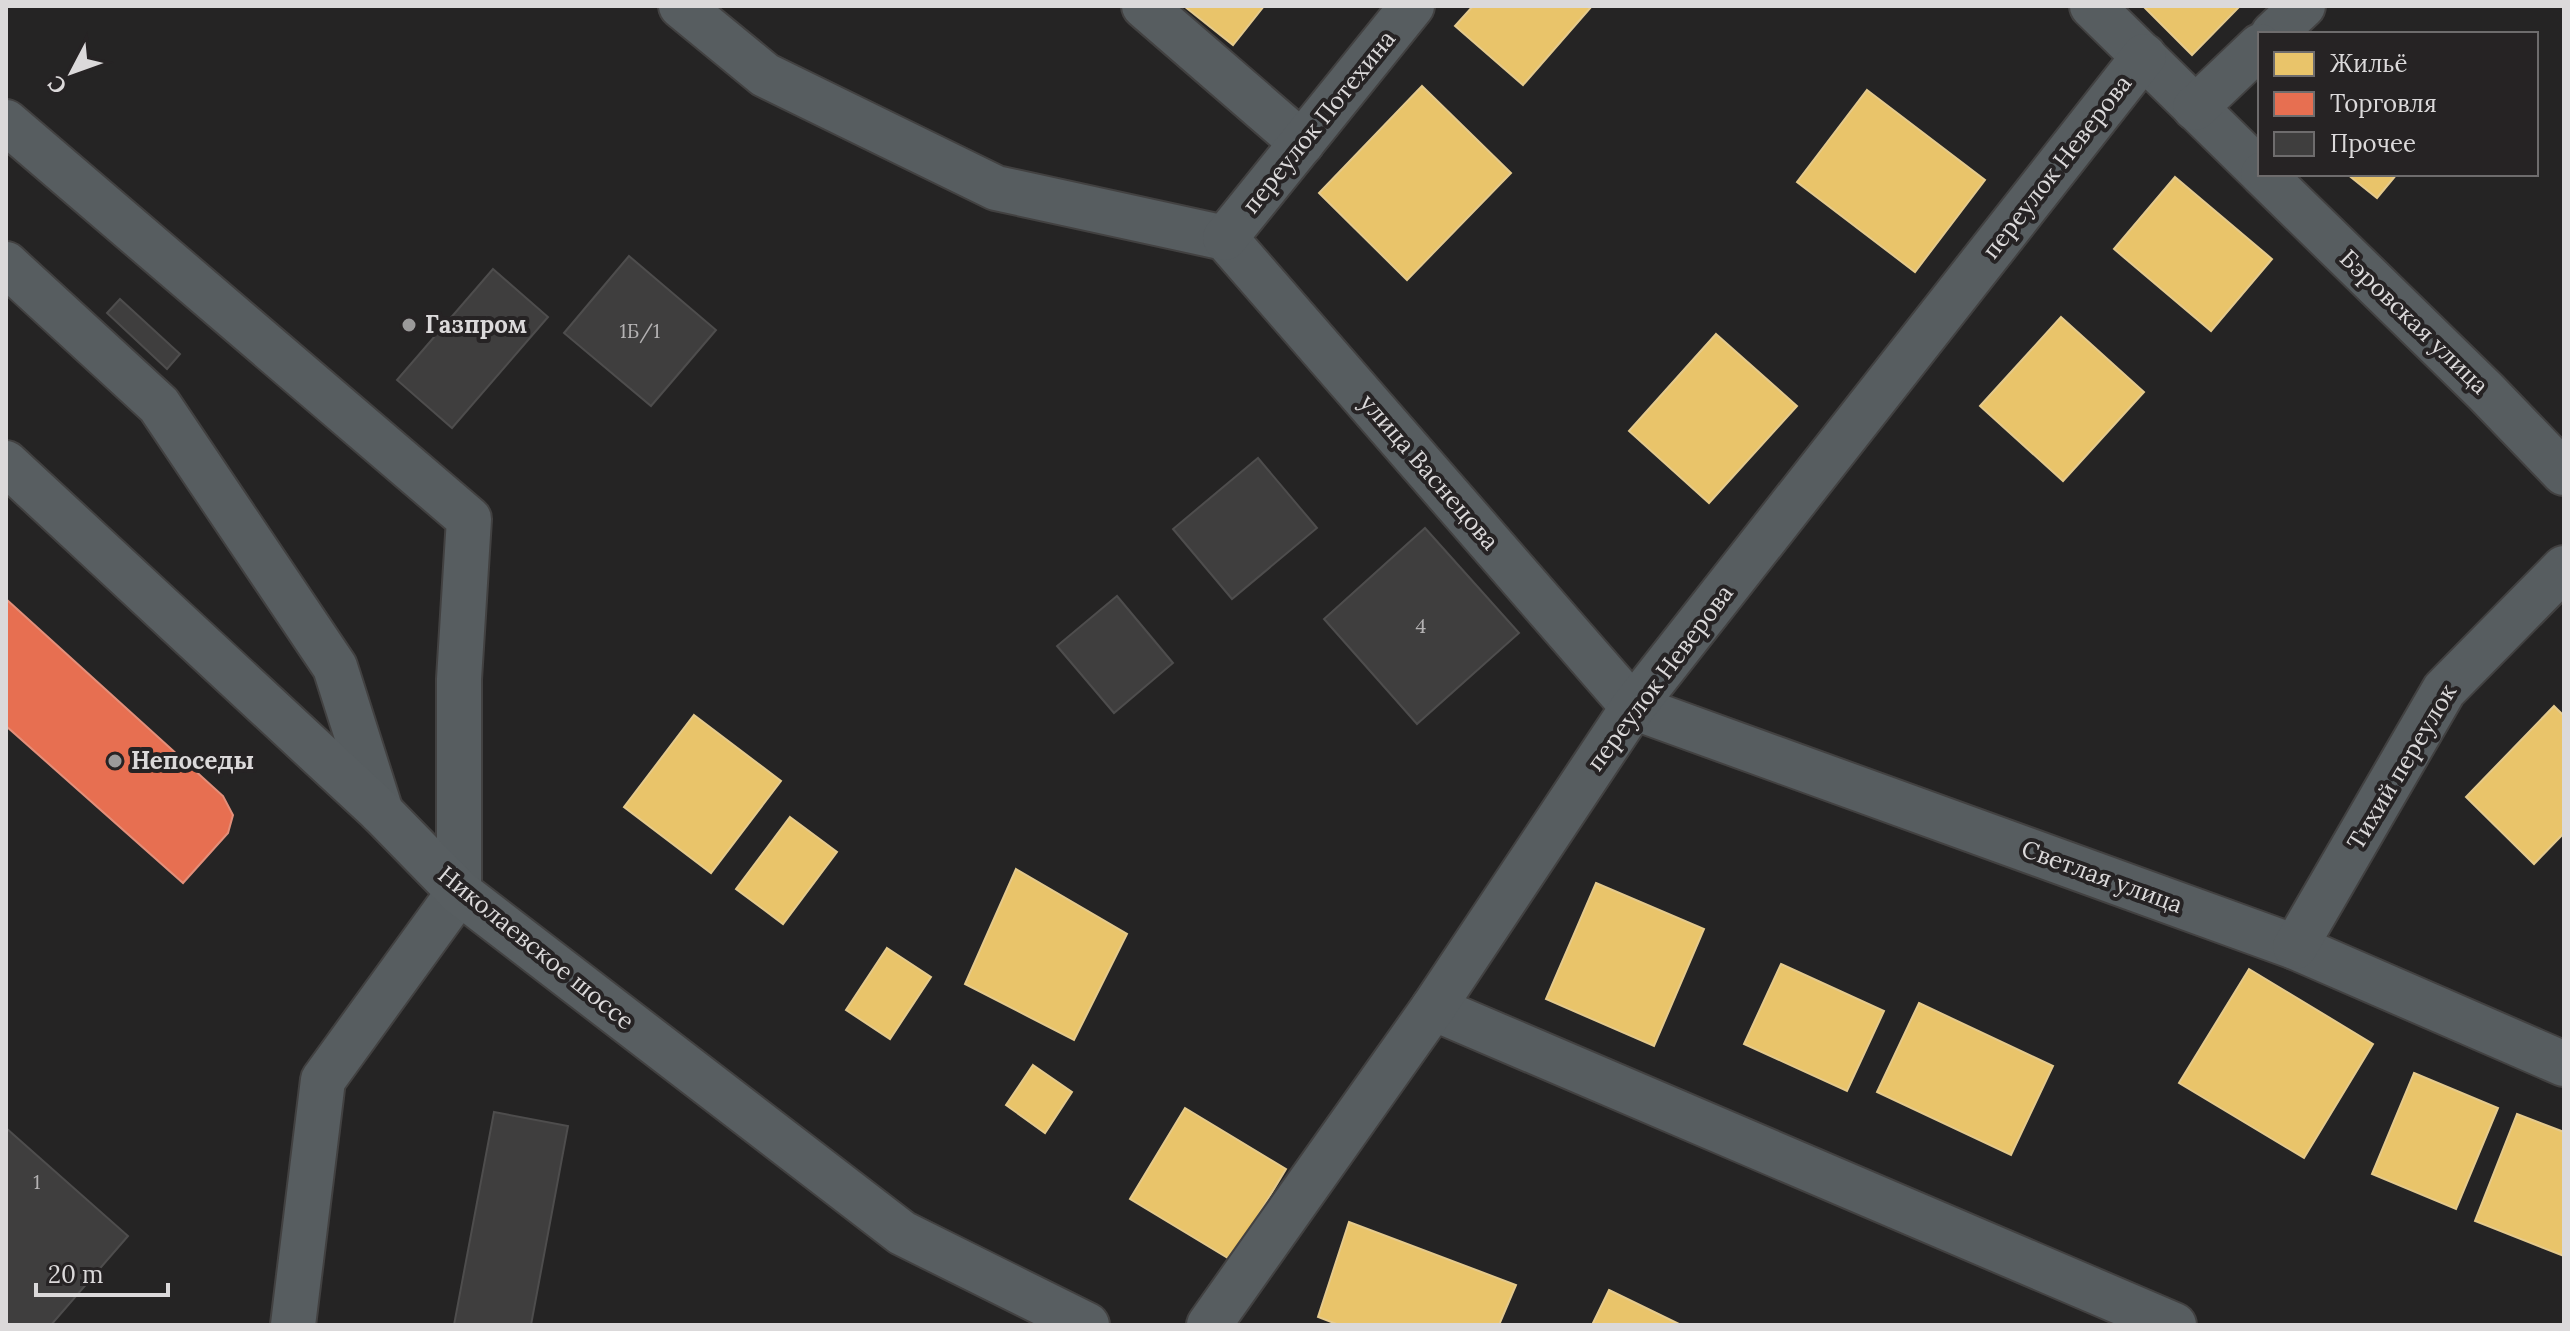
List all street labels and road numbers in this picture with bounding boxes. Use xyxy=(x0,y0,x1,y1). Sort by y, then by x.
street label: переулок Потехина xyxy=(1235,24,1402,220)
street label: переулок Неверова xyxy=(1975,68,2138,265)
street label: Бэровская улица xyxy=(2333,243,2495,401)
street label: улица Васнецова xyxy=(1353,387,1506,556)
street label: переулок Неверова xyxy=(1579,578,1740,777)
street label: Тихий переулок xyxy=(2340,678,2463,855)
street label: Светлая улица xyxy=(2017,833,2187,920)
street label: Николаевское шоссе xyxy=(432,859,641,1036)

